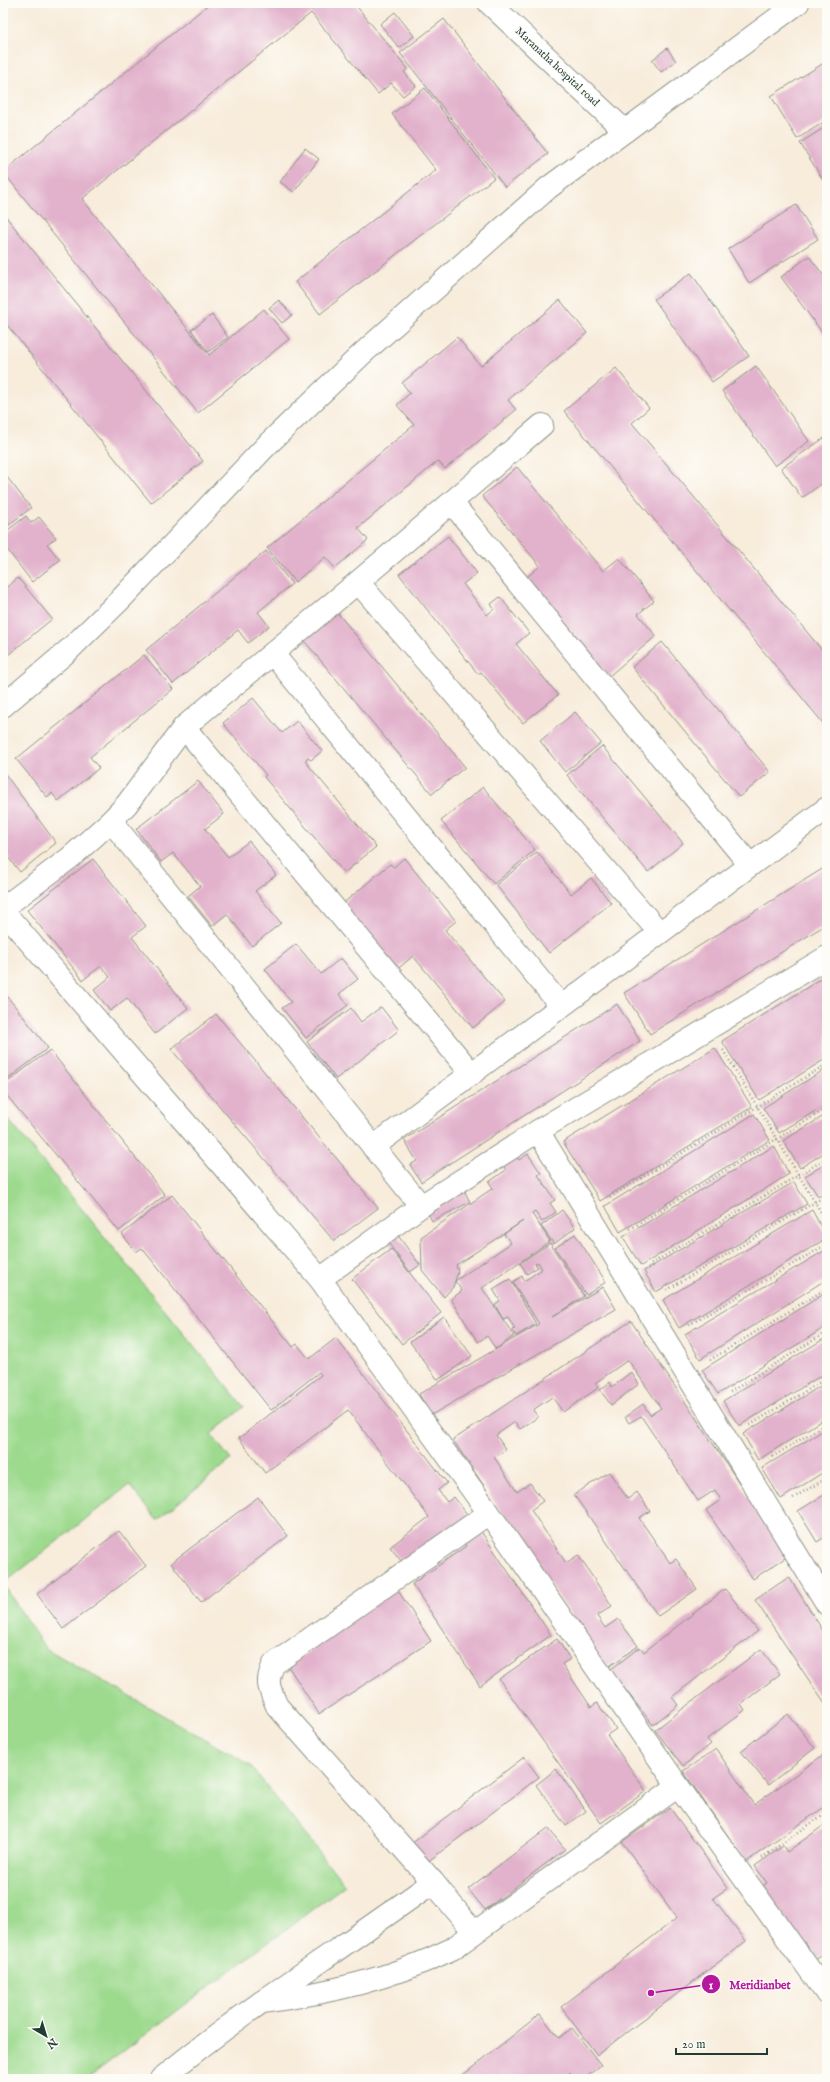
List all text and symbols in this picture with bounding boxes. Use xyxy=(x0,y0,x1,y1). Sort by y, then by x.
street label: Maranatha hospital road xyxy=(512,24,602,110)
callout: Meridianbet xyxy=(701,1972,798,1996)
text: 1 xyxy=(709,1978,714,1993)
text: Meridianbet xyxy=(729,1978,792,1993)
north arrow xyxy=(26,2016,66,2056)
scale bar xyxy=(676,2030,767,2056)
text: N xyxy=(43,2034,60,2052)
text: 20 m xyxy=(682,2037,705,2052)

